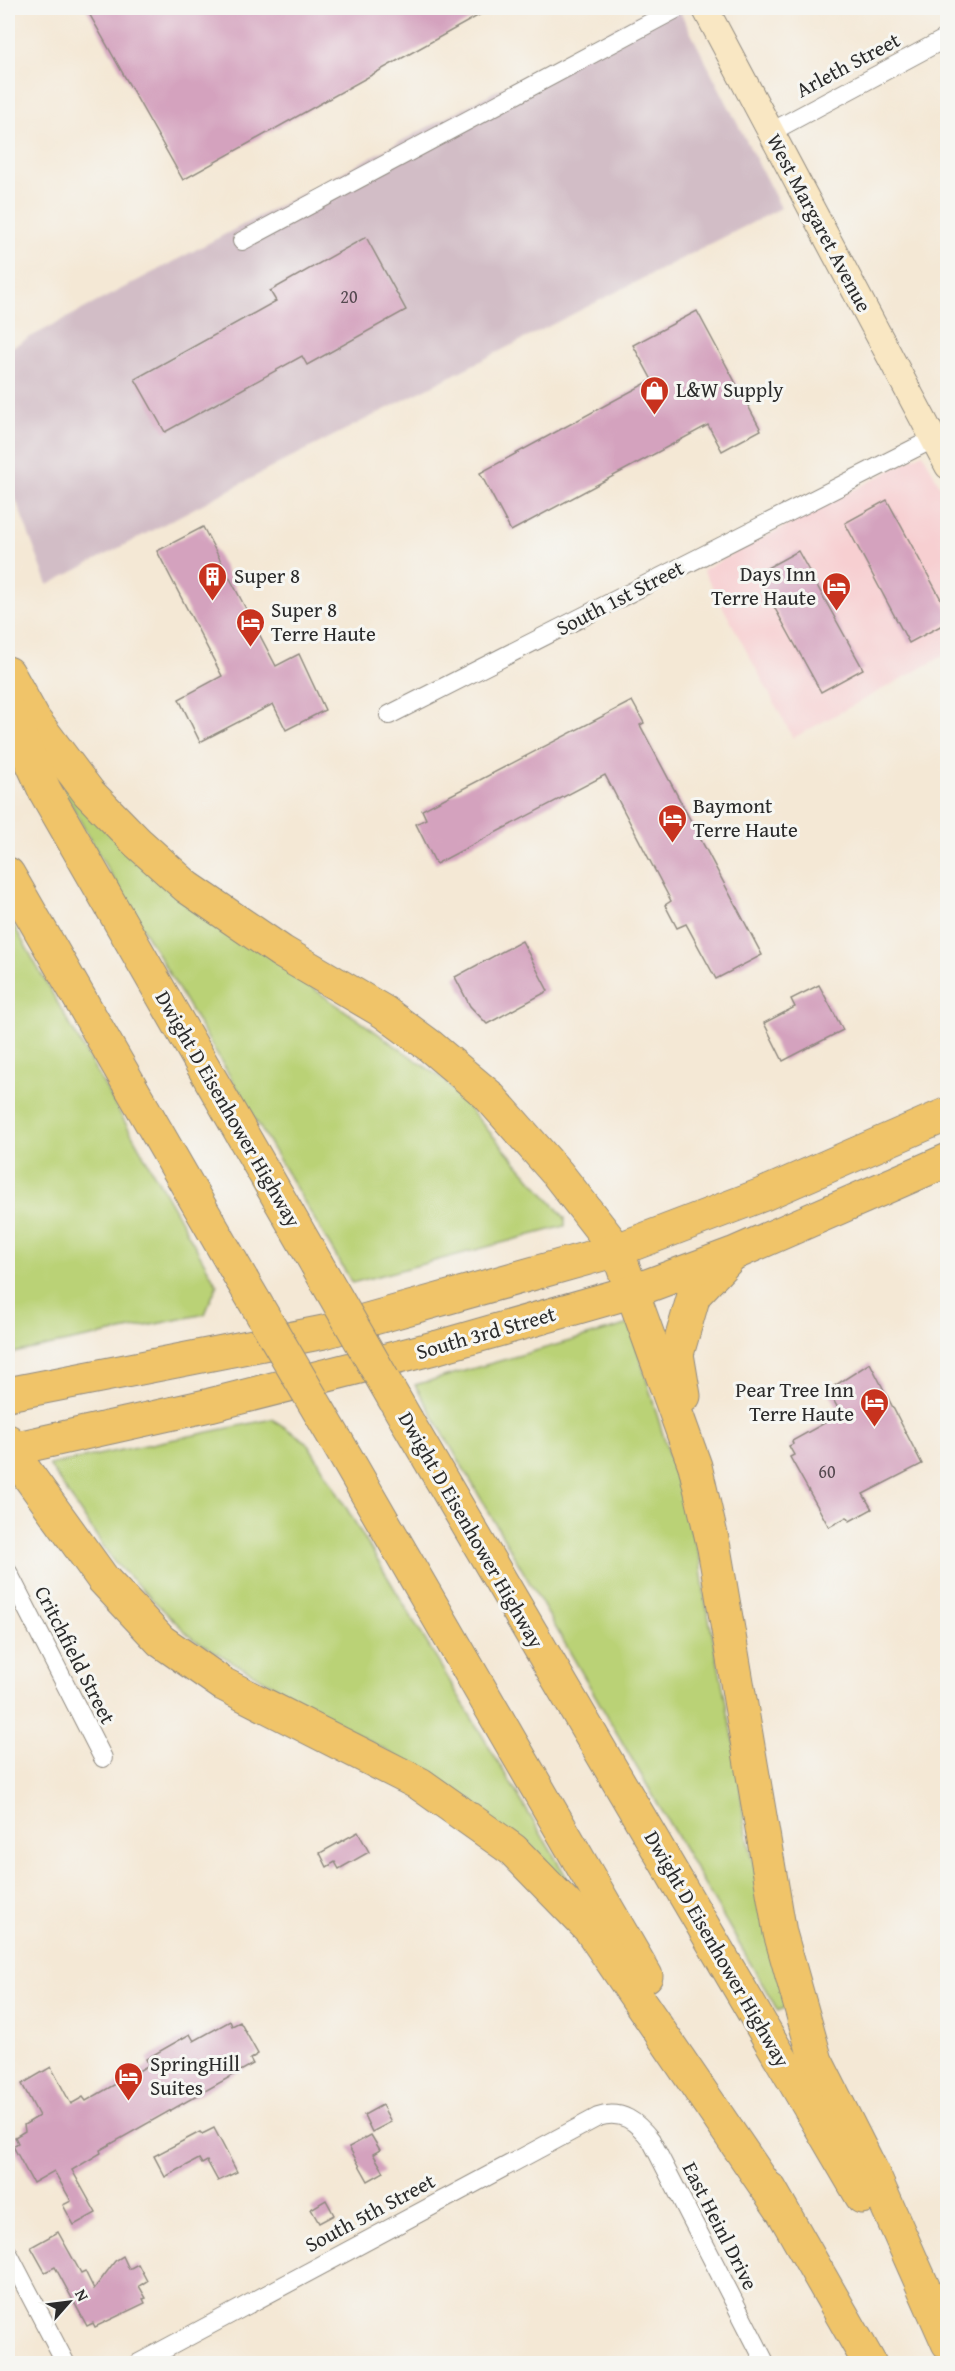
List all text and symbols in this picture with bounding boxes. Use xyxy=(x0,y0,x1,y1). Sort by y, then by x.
street label: Arleth Street xyxy=(790,24,906,105)
street label: West Margaret Avenue xyxy=(759,128,880,318)
house number: 20 xyxy=(340,283,358,310)
shop icon: L&W Supply xyxy=(639,374,671,416)
place label: L&W Supply xyxy=(676,374,784,405)
street label: South 1st Street xyxy=(550,552,690,643)
place label: Days Inn Terre Haute xyxy=(711,558,816,613)
building icon: Super 8 xyxy=(197,560,229,602)
place label: Super 8 xyxy=(234,560,300,591)
hotel icon: Days Inn Terre Haute xyxy=(821,570,853,612)
place label: Super 8 Terre Haute xyxy=(271,594,376,649)
hotel icon: Super 8 Terre Haute xyxy=(234,606,266,648)
place label: Baymont Terre Haute xyxy=(693,790,798,845)
hotel icon: Baymont Terre Haute xyxy=(656,802,688,844)
street label: Dwight D Eisenhower Highway xyxy=(148,985,309,1233)
street label: South 3rd Street xyxy=(413,1298,560,1367)
place label: Pear Tree Inn Terre Haute xyxy=(735,1374,854,1429)
hotel icon: Pear Tree Inn Terre Haute xyxy=(859,1386,891,1428)
street label: Dwight D Eisenhower Highway xyxy=(391,1406,552,1654)
house number: 60 xyxy=(818,1458,836,1485)
street label: Critchfield Street xyxy=(27,1580,124,1730)
street label: Dwight D Eisenhower Highway xyxy=(637,1825,798,2073)
place label: SpringHill Suites xyxy=(150,2048,240,2103)
hotel icon: SpringHill Suites xyxy=(113,2060,145,2102)
street label: East Heinl Drive xyxy=(675,2156,766,2295)
street label: South 5th Street xyxy=(299,2165,441,2260)
north arrow xyxy=(39,2272,99,2332)
text: N xyxy=(69,2285,95,2306)

